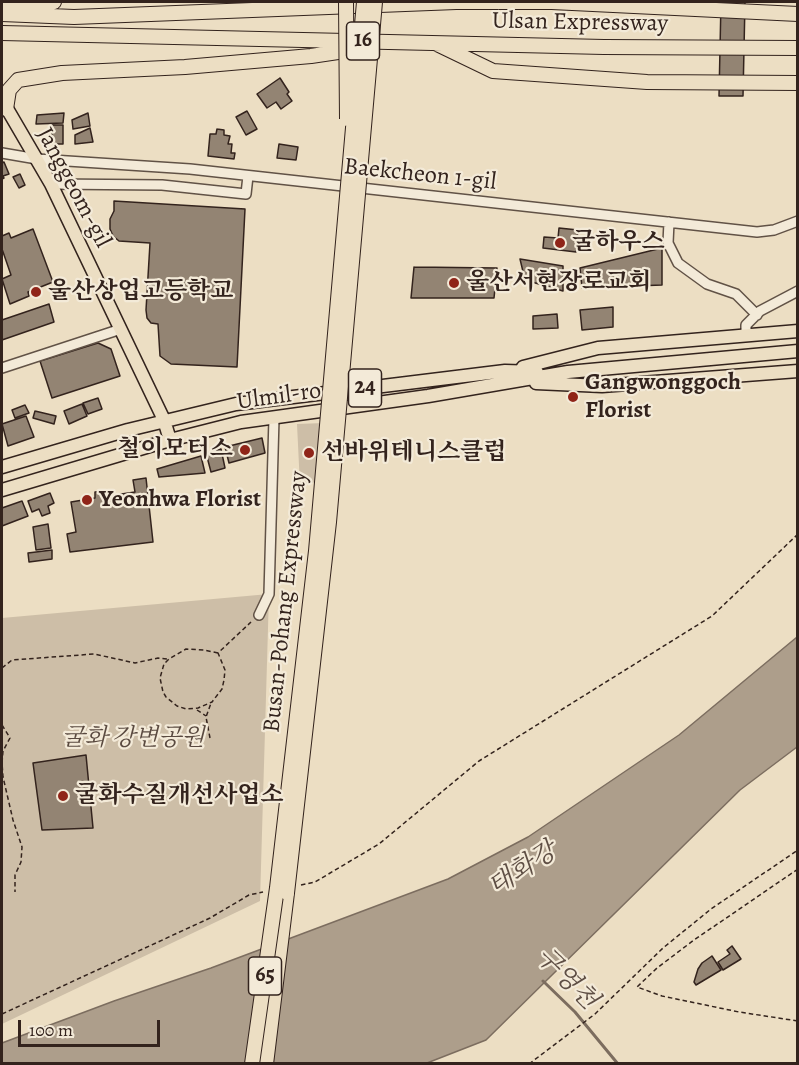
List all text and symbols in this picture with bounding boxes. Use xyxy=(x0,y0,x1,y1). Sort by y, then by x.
street label: Ulsan Expressway xyxy=(492,7,668,39)
road number: 16 xyxy=(346,22,380,60)
street label: Janggeom-gil xyxy=(29,123,117,253)
street label: Baekcheon 1-gil xyxy=(342,153,498,197)
place label: 굴하우스 xyxy=(572,229,665,257)
marker: 굴하우스 xyxy=(553,236,567,250)
place label: 울산서현장로교회 xyxy=(466,269,651,297)
marker: 울산서현장로교회 xyxy=(447,276,461,290)
place label: 울산상업고등학교 xyxy=(48,278,233,306)
marker: 울산상업고등학교 xyxy=(29,285,43,299)
road number: 24 xyxy=(348,369,382,407)
place label: Gangwonggoch Florist xyxy=(585,369,741,425)
street label: Ulmil-ro xyxy=(235,377,323,417)
marker: Gangwonggoch Florist xyxy=(566,390,580,404)
place label: 철이모터스 xyxy=(117,436,233,464)
place label: 선바위테니스클럽 xyxy=(321,439,506,467)
marker: 철이모터스 xyxy=(238,443,252,457)
marker: 선바위테니스클럽 xyxy=(302,446,316,460)
street label: Busan-Pohang Expressway xyxy=(258,470,314,734)
place label: Yeonhwa Florist xyxy=(99,486,261,514)
marker: Yeonhwa Florist xyxy=(80,493,94,507)
park label: 굴화 강변공원 xyxy=(61,725,205,753)
place label: 굴화수질개선사업소 xyxy=(75,782,284,810)
marker: 굴화수질개선사업소 xyxy=(56,789,70,803)
water label: 태화강 xyxy=(483,836,563,904)
water label: 구영천 xyxy=(528,941,604,1017)
road number: 65 xyxy=(248,957,282,995)
scale bar xyxy=(21,1008,164,1046)
text: 100 m xyxy=(29,1018,73,1042)

